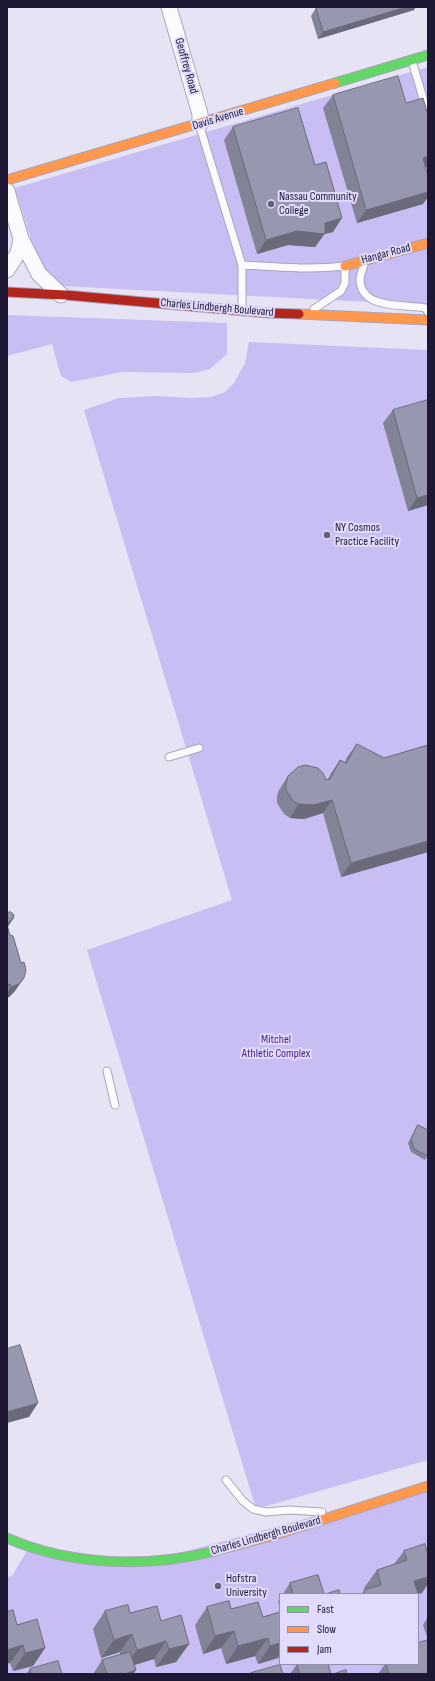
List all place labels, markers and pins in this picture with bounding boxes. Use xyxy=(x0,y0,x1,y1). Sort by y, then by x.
place label: Nassau Community College xyxy=(279,190,357,218)
marker: Nassau Community College xyxy=(266,199,276,209)
place label: NY Cosmos Practice Facility xyxy=(335,521,399,549)
marker: NY Cosmos Practice Facility xyxy=(322,530,332,540)
place label: Hofstra University xyxy=(226,1572,267,1600)
marker: Hofstra University xyxy=(213,1581,223,1591)

